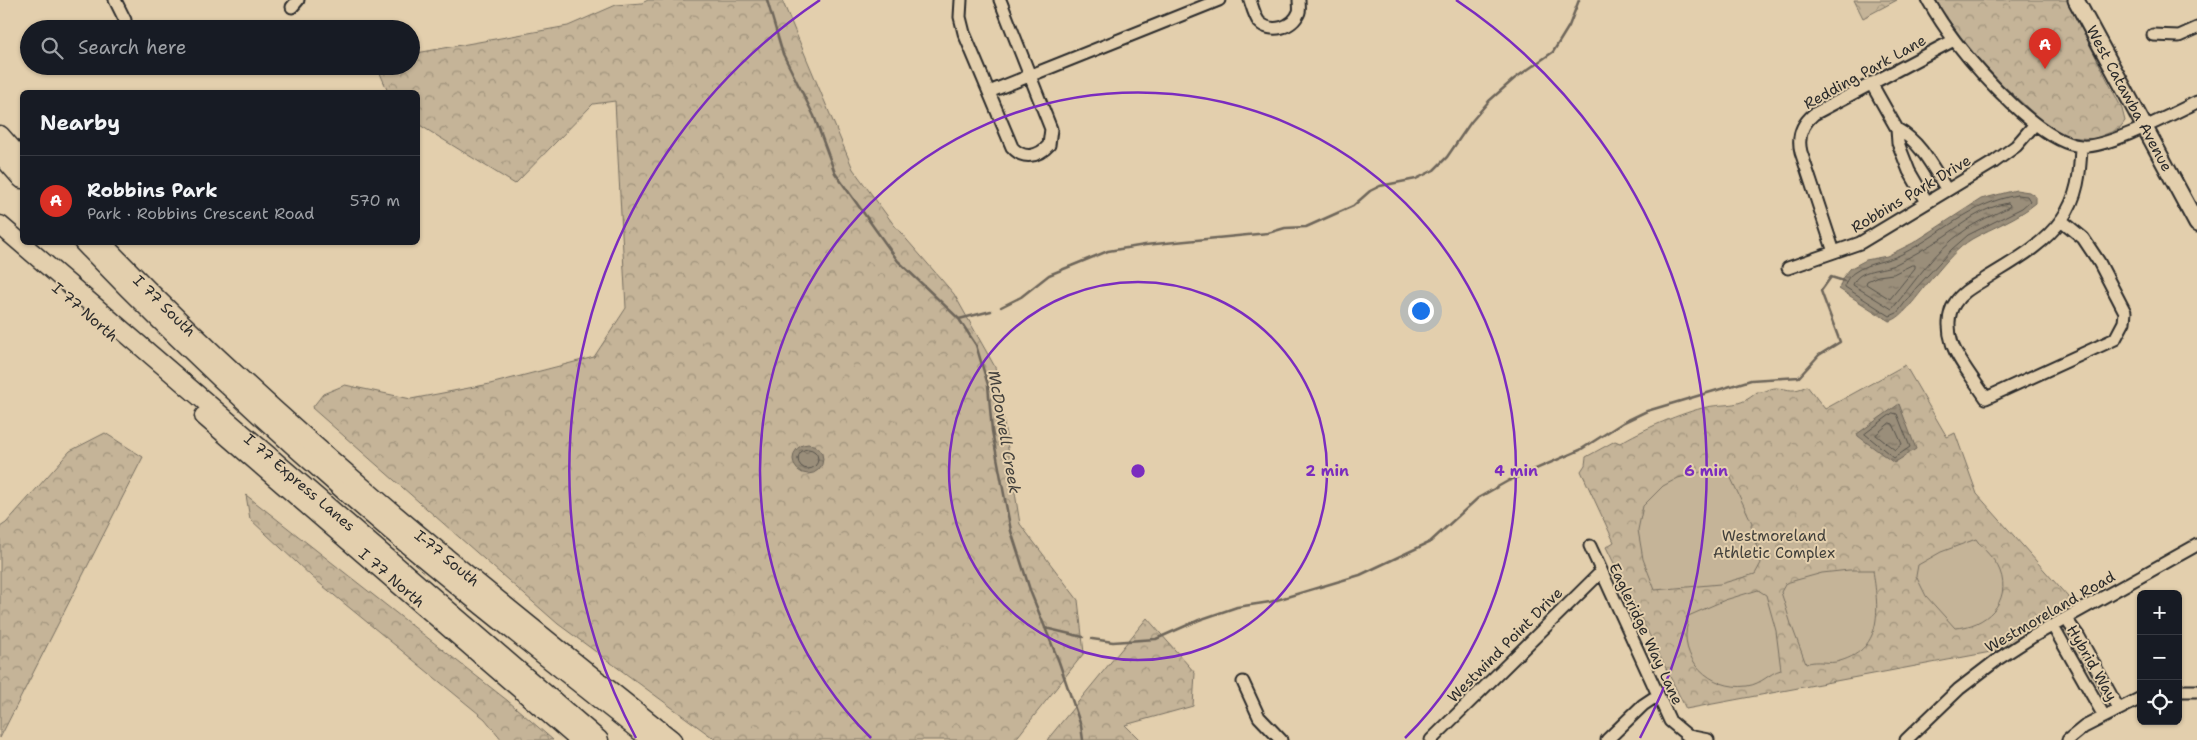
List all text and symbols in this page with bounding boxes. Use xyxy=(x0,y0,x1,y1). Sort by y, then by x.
search box xyxy=(20,20,420,75)
street label: West Catawba Avenue xyxy=(2082,22,2177,175)
pin: A xyxy=(2029,28,2061,69)
street label: Redding Park Lane xyxy=(1800,30,1930,114)
icon: search xyxy=(38,34,66,62)
text: Search here xyxy=(78,35,187,60)
text: Nearby xyxy=(40,109,120,137)
street label: Robbins Park Drive xyxy=(1847,150,1975,238)
text: Robbins Park xyxy=(87,178,218,203)
text: A xyxy=(50,190,62,211)
text: 570 m xyxy=(350,190,400,211)
text: Park · Robbins Crescent Road xyxy=(87,203,314,224)
street label: I 77 South xyxy=(129,271,200,341)
street label: I 77 North xyxy=(48,278,122,346)
your location xyxy=(1408,298,1434,324)
water label: McDowell Creek xyxy=(983,369,1026,495)
street label: I 77 Express Lanes xyxy=(240,429,359,536)
text: 2 min xyxy=(1305,461,1349,481)
text: 4 min xyxy=(1494,461,1538,481)
text: 6 min xyxy=(1684,461,1728,481)
centre of rings xyxy=(1129,462,1147,480)
street label: I-77 South xyxy=(410,525,484,591)
park label: Westmoreland Athletic Complex xyxy=(1713,526,1835,563)
street label: I 77 North xyxy=(354,544,429,612)
street label: Eagleridge Way Lane xyxy=(1604,560,1688,708)
street label: Westmoreland Road xyxy=(1981,566,2119,657)
street label: Westwind Point Drive xyxy=(1443,583,1567,707)
map controls xyxy=(2137,590,2182,725)
button: + xyxy=(2137,590,2182,635)
street label: Hybrid Way xyxy=(2062,621,2122,705)
button: − xyxy=(2137,635,2182,680)
button: locate xyxy=(2137,680,2182,725)

